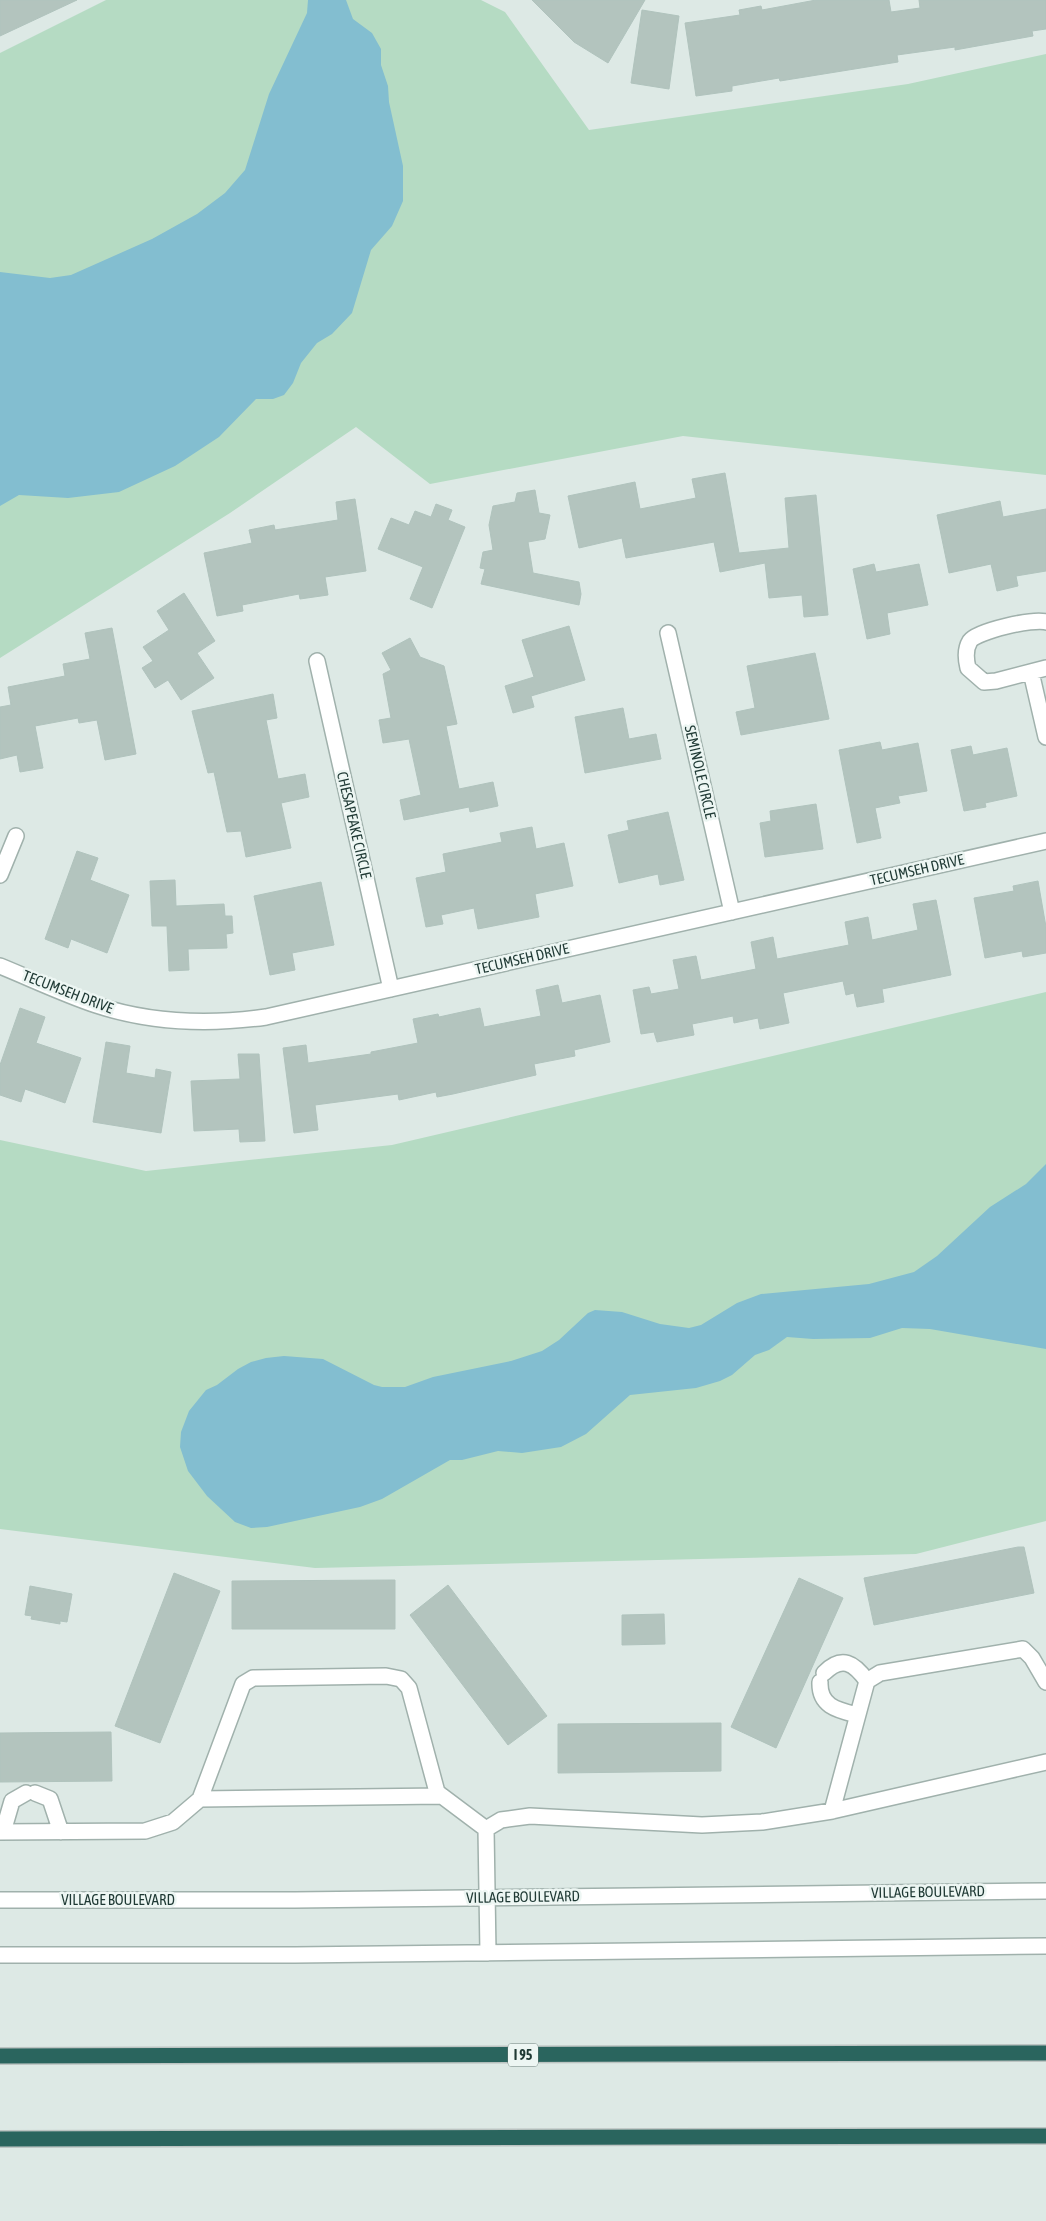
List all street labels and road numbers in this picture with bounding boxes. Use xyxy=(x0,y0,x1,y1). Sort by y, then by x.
street label: SEMINOLE CIRCLE xyxy=(681,724,720,821)
street label: CHESAPEAKE CIRCLE xyxy=(334,770,375,881)
street label: TECUMSEH DRIVE xyxy=(868,850,966,889)
street label: TECUMSEH DRIVE xyxy=(473,939,571,978)
street label: TECUMSEH DRIVE xyxy=(21,966,116,1017)
street label: VILLAGE BOULEVARD xyxy=(871,1882,985,1901)
street label: VILLAGE BOULEVARD xyxy=(466,1887,580,1906)
street label: VILLAGE BOULEVARD xyxy=(61,1891,175,1908)
road number: I 95 xyxy=(508,2044,538,2066)

